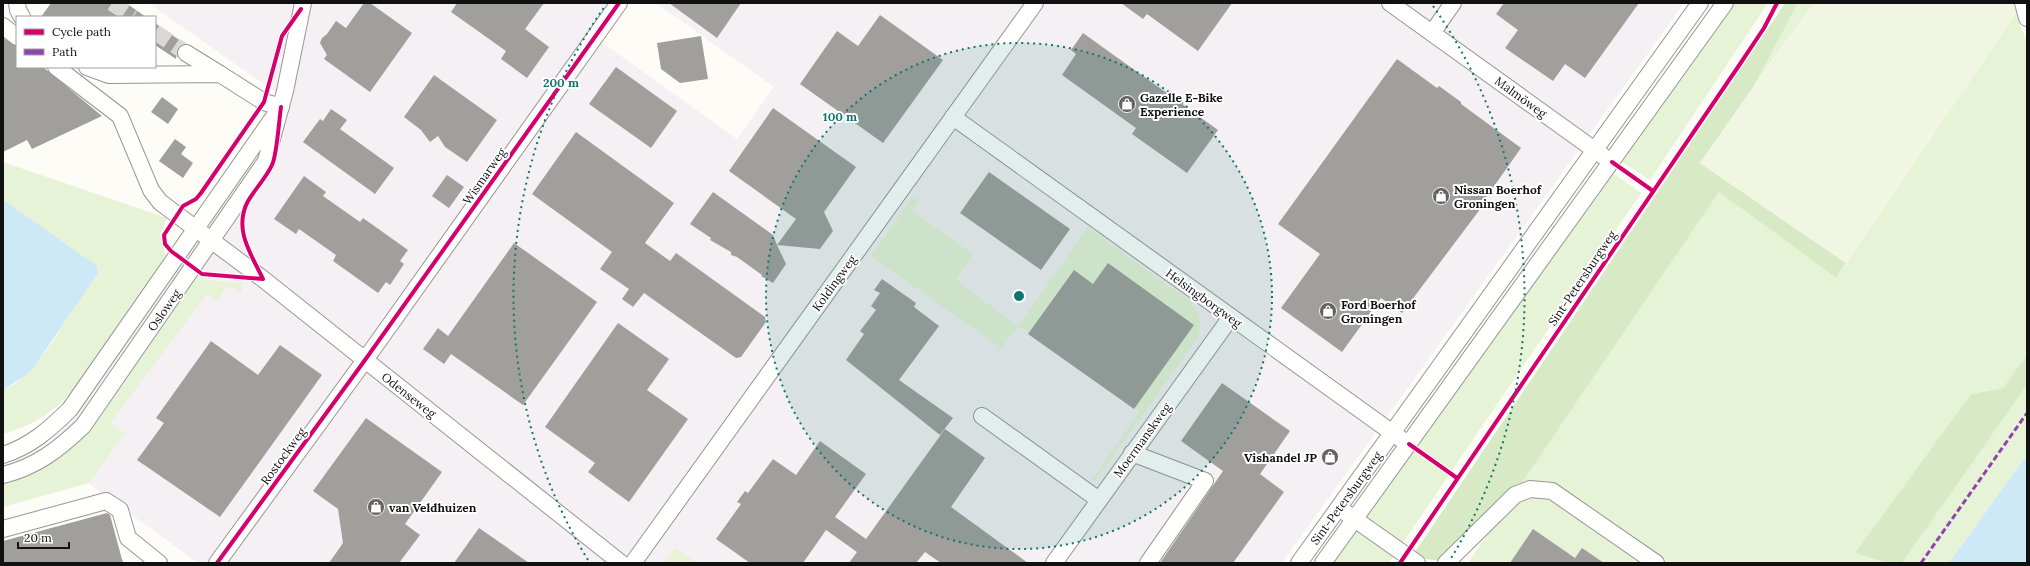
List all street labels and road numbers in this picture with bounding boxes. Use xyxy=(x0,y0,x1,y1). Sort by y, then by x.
street label: Malmöweg xyxy=(1492,73,1550,121)
street label: Wismarweg xyxy=(459,145,509,207)
street label: Sint-Petersburgweg xyxy=(1545,227,1620,329)
street label: Koldingweg xyxy=(809,252,860,314)
street label: Helsingborgweg xyxy=(1163,265,1245,331)
street label: Osloweg xyxy=(144,286,184,334)
street label: Odenseweg xyxy=(379,369,440,421)
street label: Moermanskweg xyxy=(1110,400,1174,480)
street label: Rostockweg xyxy=(257,424,309,488)
street label: Sint-Petersburgweg xyxy=(1307,448,1385,548)

